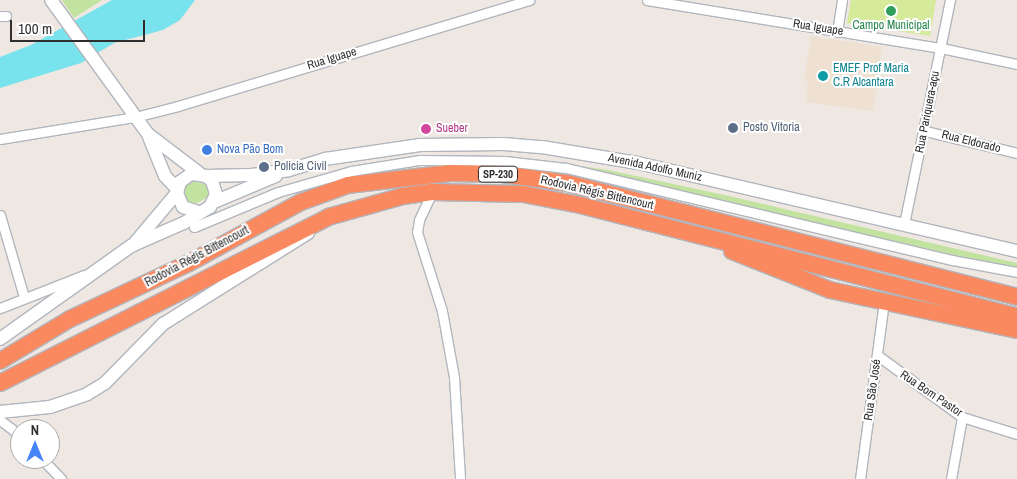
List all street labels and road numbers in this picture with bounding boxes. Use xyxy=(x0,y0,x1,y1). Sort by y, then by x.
street label: Rua Iguape xyxy=(792,17,844,39)
street label: Rua Iguape xyxy=(306,45,358,73)
street label: Rua Pariquera-açu xyxy=(913,70,943,154)
street label: Rua Eldorado xyxy=(940,128,1002,156)
street label: Avenida Adolfo Muniz xyxy=(606,151,704,185)
road number: SP-230 xyxy=(477,165,519,182)
street label: Rodovia Régis Bittencourt xyxy=(539,173,655,213)
street label: Rodovia Régis Bittencourt xyxy=(143,224,251,290)
street label: Rua São José xyxy=(862,358,884,422)
street label: Rua Bom Pastor xyxy=(897,368,965,420)

